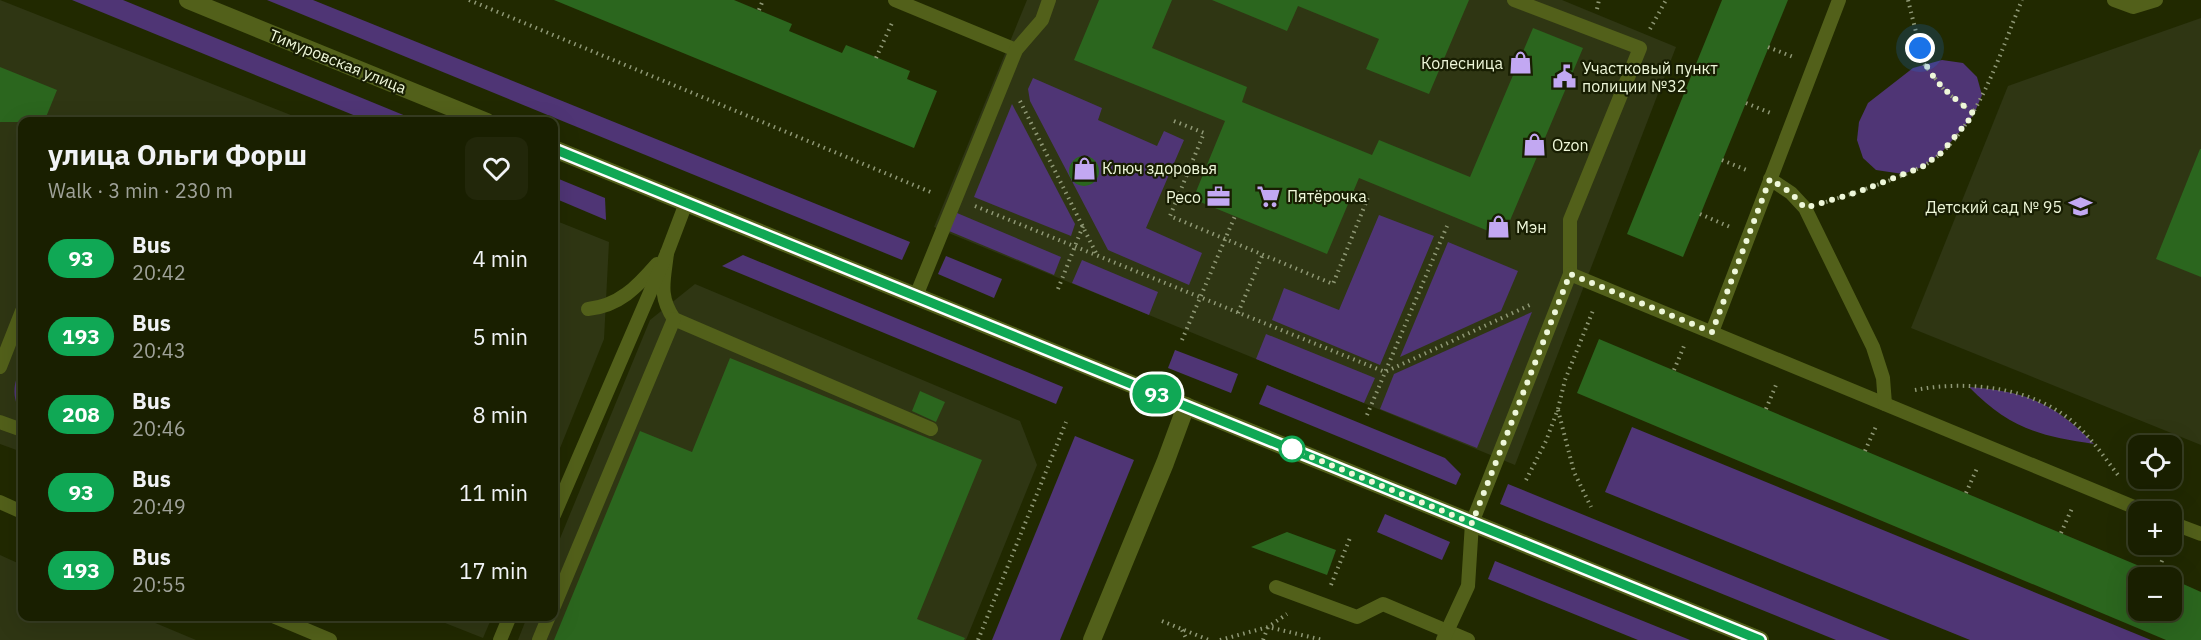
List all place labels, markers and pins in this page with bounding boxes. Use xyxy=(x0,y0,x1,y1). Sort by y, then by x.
shop icon: Колесница xyxy=(1508,50,1534,76)
place label: Колесница xyxy=(1421,53,1503,73)
place label: Участковый пункт полиции №32 xyxy=(1582,58,1718,96)
public building icon: Участковый пункт полиции №32 xyxy=(1551,64,1577,90)
shop icon: Ozon xyxy=(1521,132,1547,158)
place label: Ozon xyxy=(1552,135,1589,155)
shop icon: Ключ здоровья xyxy=(1071,155,1097,181)
place label: Ключ здоровья xyxy=(1102,158,1217,178)
supermarket icon: Пятёрочка xyxy=(1256,183,1282,209)
office icon: Ресо xyxy=(1206,184,1232,210)
place label: Пятёрочка xyxy=(1287,186,1367,206)
place label: Ресо xyxy=(1166,187,1201,207)
school or university icon: Детский сад № 95 xyxy=(2067,194,2093,220)
place label: Детский сад № 95 xyxy=(1925,197,2062,217)
shop icon: Мэн xyxy=(1485,214,1511,240)
place label: Мэн xyxy=(1516,217,1547,237)
unlabelled marker xyxy=(1279,436,1305,462)

